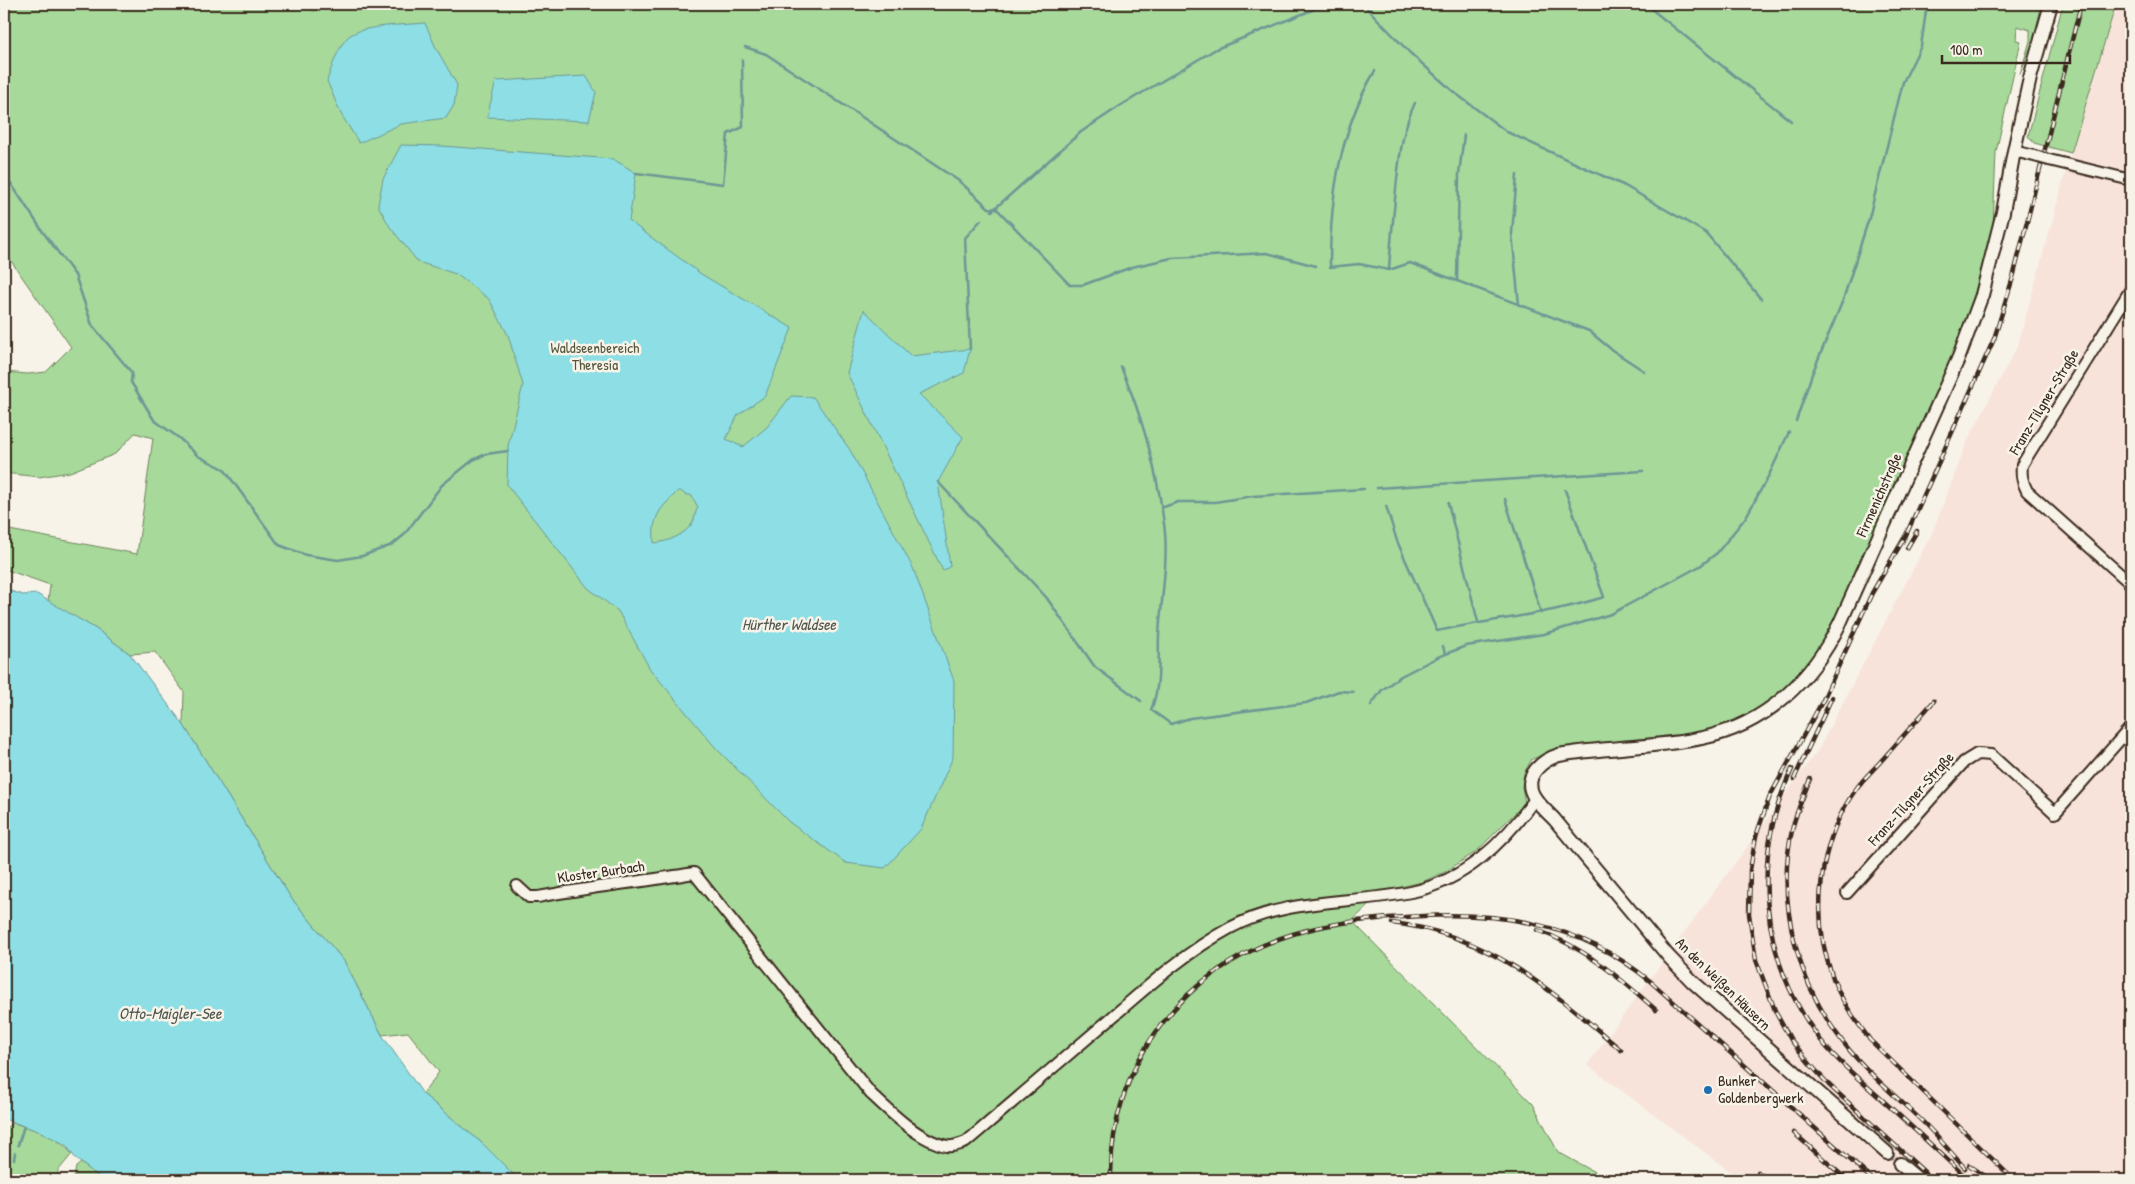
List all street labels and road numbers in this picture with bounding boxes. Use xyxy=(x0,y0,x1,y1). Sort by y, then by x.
street label: Franz-Tilgner-Straße xyxy=(2003,345,2083,459)
street label: Firmenichstraße xyxy=(1850,450,1906,541)
street label: Franz-Tilgner-Straße xyxy=(1862,747,1959,851)
street label: Kloster Burbach xyxy=(556,855,646,888)
street label: An den Weißen Häusern xyxy=(1671,932,1776,1035)

